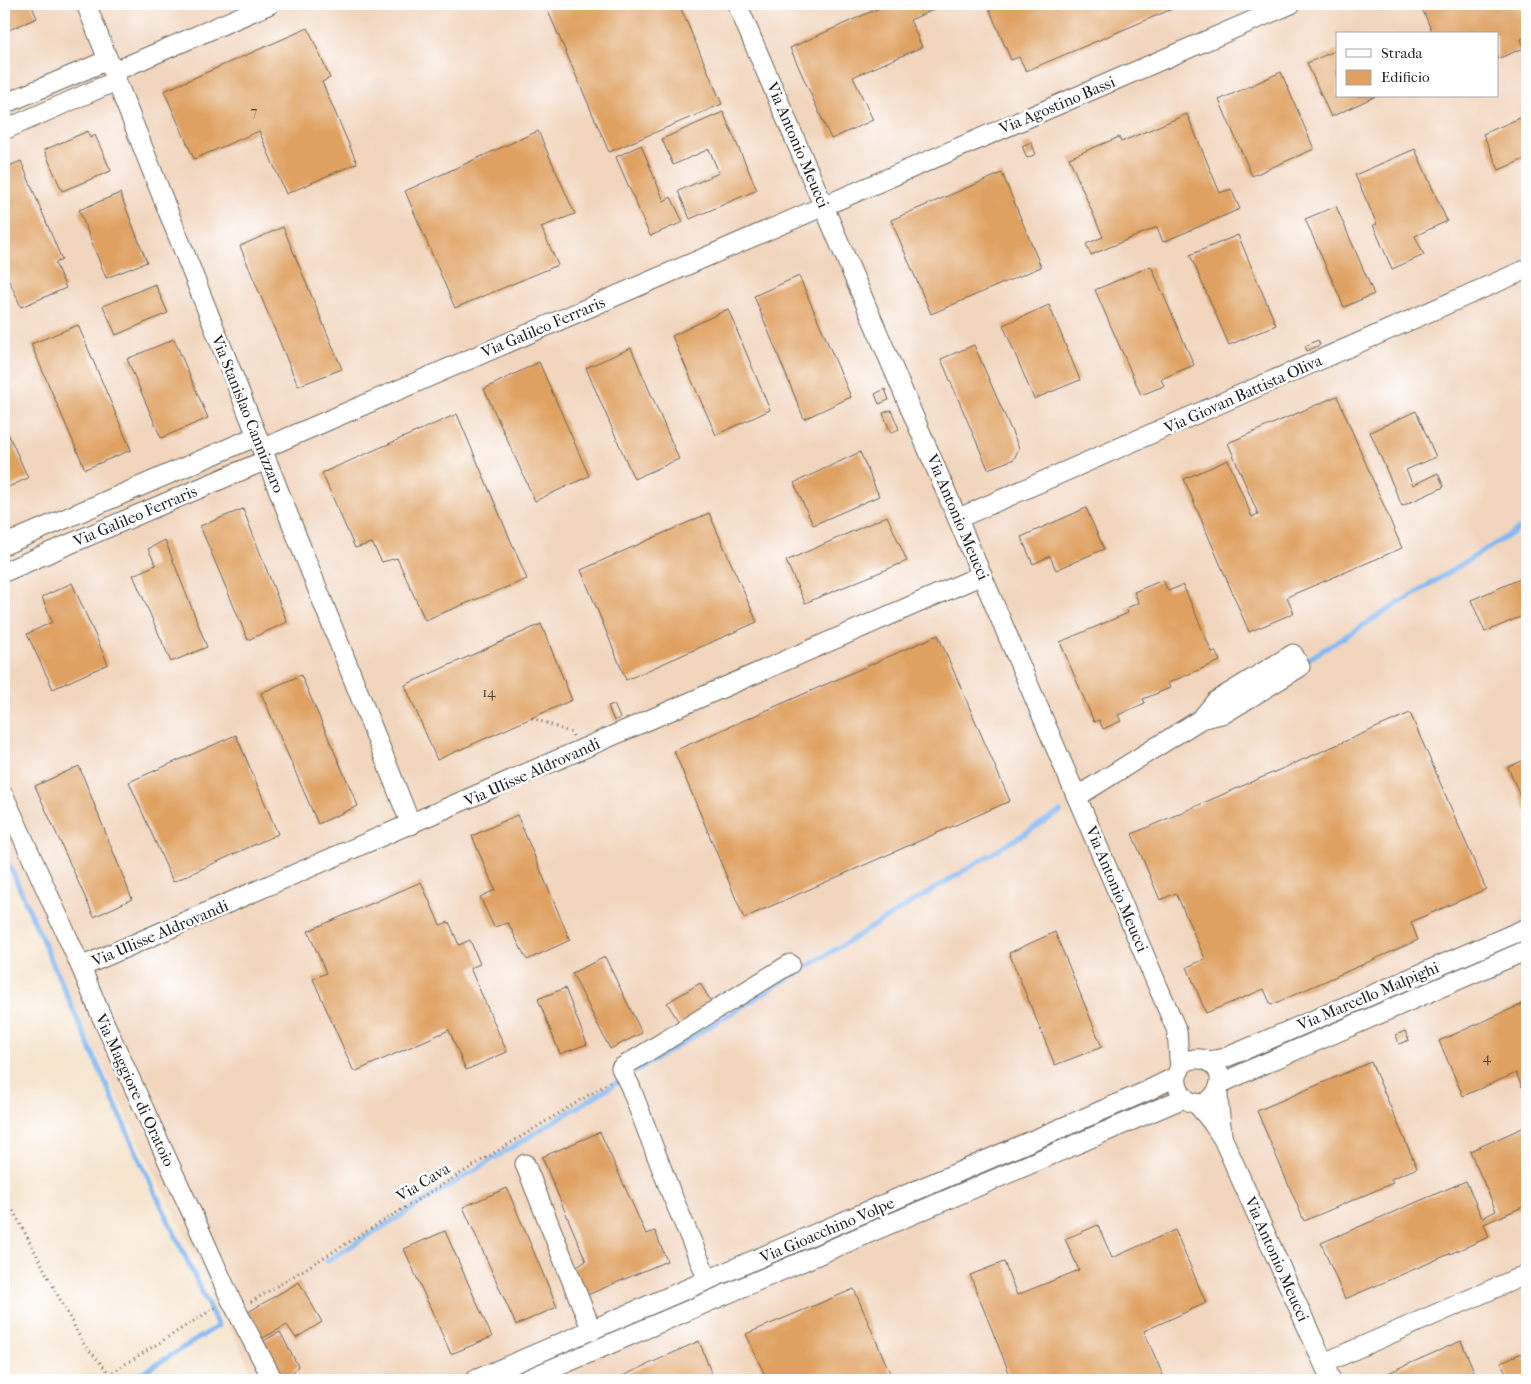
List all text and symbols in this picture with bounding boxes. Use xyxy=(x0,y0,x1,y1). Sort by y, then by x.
legend xyxy=(1336,32,1498,98)
text: Strada xyxy=(1381,44,1424,62)
text: Edificio xyxy=(1381,68,1430,86)
street label: Via Agostino Bassi xyxy=(995,72,1118,138)
street label: Via Antonio Meucci xyxy=(763,78,833,211)
house number: 7 xyxy=(251,103,258,120)
street label: Via Galileo Ferraris xyxy=(477,292,608,362)
street label: Via Stanislao Cannizzaro xyxy=(207,331,288,496)
street label: Via Giovan Battista Oliva xyxy=(1160,350,1325,438)
street label: Via Antonio Meucci xyxy=(923,450,993,583)
street label: Via Galileo Ferraris xyxy=(69,481,200,551)
house number: 14 xyxy=(482,684,496,701)
street label: Via Ulisse Aldrovandi xyxy=(460,733,603,811)
street label: Via Antonio Meucci xyxy=(1082,822,1152,955)
street label: Via Ulisse Aldrovandi xyxy=(88,896,231,971)
street label: Via Marcello Malpighi xyxy=(1293,957,1442,1035)
street label: Via Maggiore di Oratoio xyxy=(91,1010,179,1169)
house number: 4 xyxy=(1483,1049,1492,1066)
street label: Via Cava xyxy=(392,1158,454,1206)
street label: Via Gioacchino Volpe xyxy=(756,1193,897,1267)
street label: Via Antonio Meucci xyxy=(1241,1193,1313,1325)

